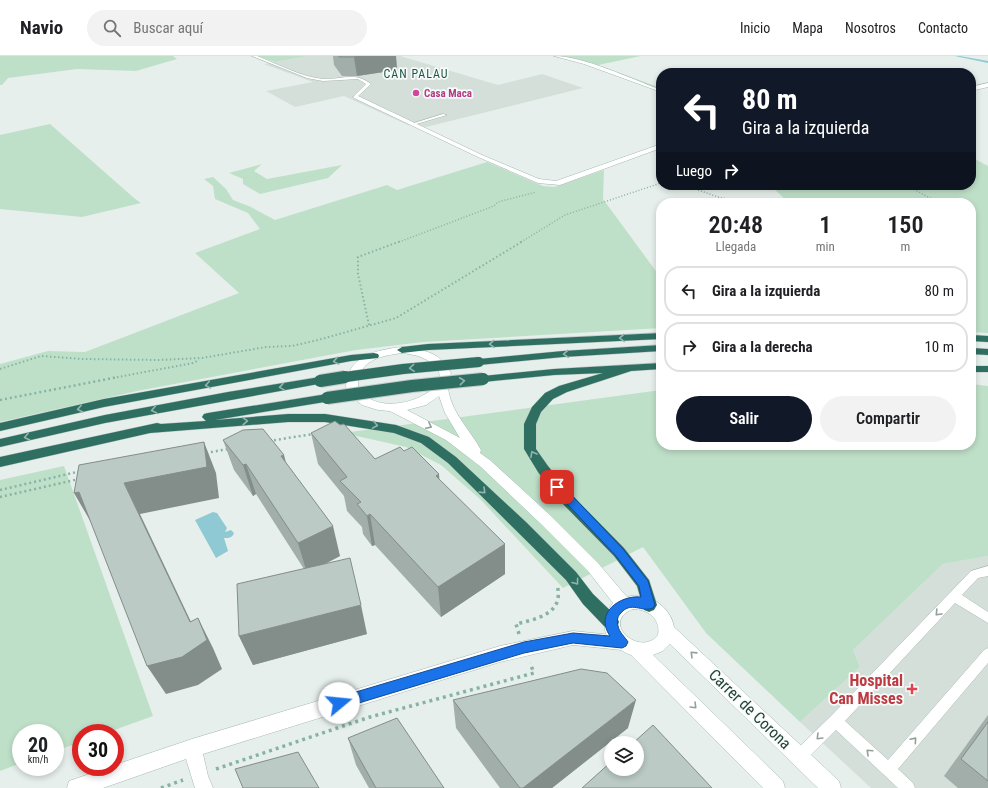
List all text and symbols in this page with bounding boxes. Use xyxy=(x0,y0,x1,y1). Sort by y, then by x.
search box xyxy=(87,10,367,46)
text: Navio xyxy=(20,16,63,39)
icon: search xyxy=(101,17,123,39)
text: Buscar aquí xyxy=(133,19,203,37)
text: Inicio xyxy=(740,20,770,36)
text: Mapa xyxy=(792,20,823,36)
text: Nosotros xyxy=(845,20,896,36)
text: Contacto xyxy=(918,20,968,36)
district label: CAN PALAU xyxy=(383,67,449,81)
text: 80 m xyxy=(742,83,798,116)
icon: left xyxy=(676,84,728,136)
place label: Casa Maca xyxy=(424,87,472,100)
marker: Casa Maca xyxy=(411,88,421,98)
text: Gira a la izquierda xyxy=(742,117,869,138)
icon: right xyxy=(720,160,742,182)
text: Luego xyxy=(676,162,712,180)
text: 20:48 xyxy=(709,211,763,239)
text: 1 xyxy=(819,211,831,239)
text: 150 xyxy=(887,211,923,239)
text: Llegada xyxy=(716,239,756,254)
text: min xyxy=(816,239,835,254)
text: m xyxy=(900,239,910,254)
icon: left xyxy=(678,280,700,302)
text: Gira a la izquierda xyxy=(712,282,820,300)
text: 80 m xyxy=(924,282,954,300)
one-way arrow xyxy=(619,333,625,342)
icon: right xyxy=(678,336,700,358)
text: Gira a la derecha xyxy=(712,338,813,356)
text: 10 m xyxy=(924,338,954,356)
one-way arrow xyxy=(489,339,495,348)
one-way arrow xyxy=(563,350,569,359)
one-way arrow xyxy=(332,357,339,365)
one-way arrow xyxy=(409,363,415,372)
one-way arrow xyxy=(459,377,466,386)
one-way arrow xyxy=(205,380,211,388)
one-way arrow xyxy=(279,382,285,391)
button: Salir xyxy=(676,396,812,442)
button: Compartir xyxy=(820,396,956,442)
one-way arrow xyxy=(77,404,84,413)
one-way arrow xyxy=(151,405,157,413)
one-way arrow xyxy=(242,417,248,426)
one-way arrow xyxy=(372,420,378,429)
one-way arrow xyxy=(425,421,432,428)
one-way arrow xyxy=(23,432,30,440)
one-way arrow xyxy=(531,450,538,458)
pin xyxy=(540,470,574,504)
icon: arrive xyxy=(546,476,568,498)
one-way arrow xyxy=(478,486,486,493)
one-way arrow xyxy=(571,578,578,585)
one-way arrow xyxy=(935,608,943,616)
one-way arrow xyxy=(690,651,698,659)
street label: Carrer de Corona xyxy=(705,665,795,753)
place label: Hospital Can Misses xyxy=(829,671,903,708)
position arrow xyxy=(318,682,360,724)
marker: Hospital Can Misses xyxy=(906,683,918,695)
one-way arrow xyxy=(689,701,697,709)
speed limit sign: 30 xyxy=(72,724,124,776)
one-way arrow xyxy=(816,732,824,740)
text: 20 xyxy=(28,733,48,757)
map controls xyxy=(604,736,644,776)
button: layers xyxy=(604,736,644,776)
one-way arrow xyxy=(909,737,916,745)
one-way arrow xyxy=(866,749,874,757)
text: km/h xyxy=(28,754,48,765)

